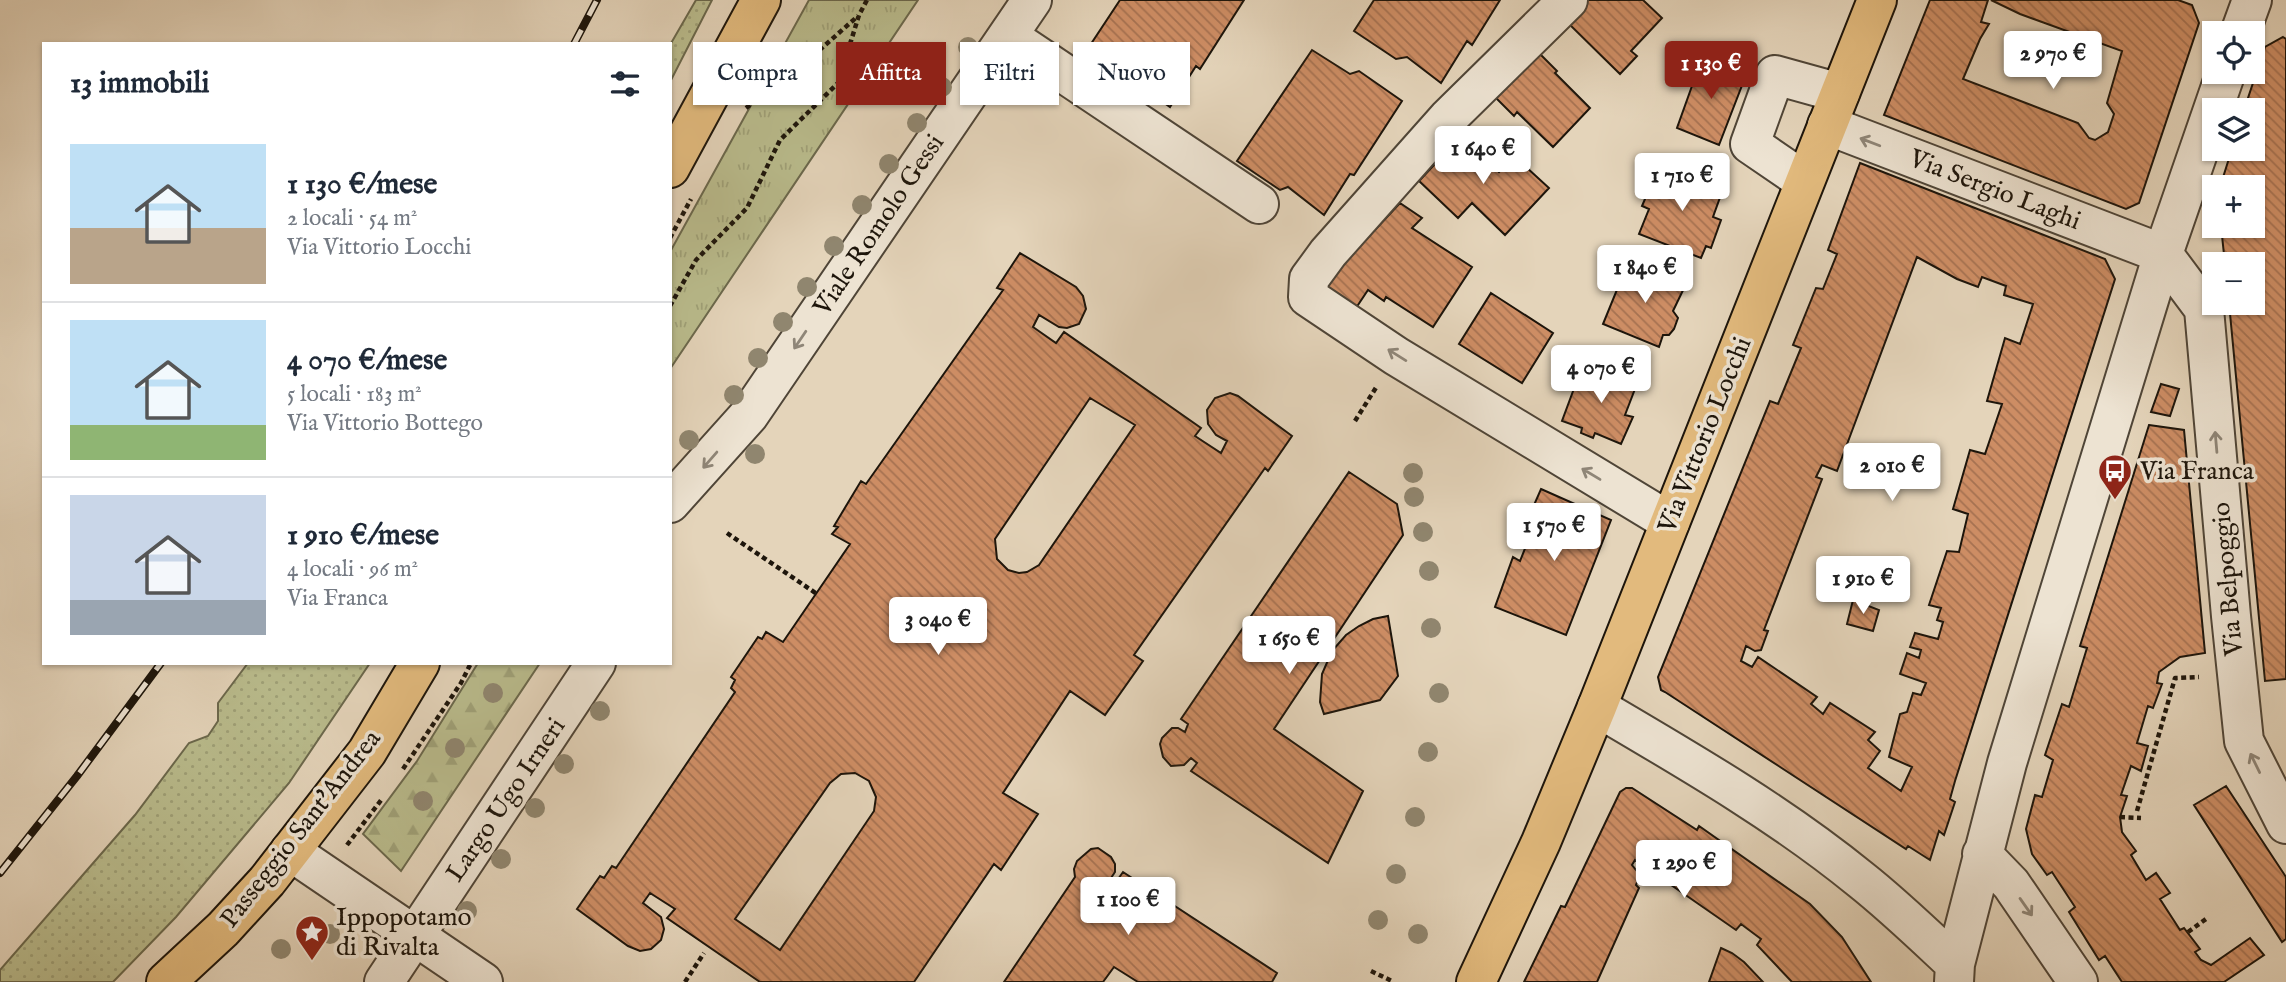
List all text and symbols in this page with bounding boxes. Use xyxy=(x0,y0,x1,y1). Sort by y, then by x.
map controls xyxy=(2202,21,2265,315)
button: locate xyxy=(2202,21,2265,84)
pin: 2 970 € xyxy=(1988,32,2118,91)
text: 2 970 € xyxy=(2020,39,2086,68)
chip: Compra xyxy=(693,42,822,105)
chip: Affitta xyxy=(836,42,946,105)
chip: Filtri xyxy=(960,42,1059,105)
chip: Nuovo xyxy=(1073,42,1190,105)
pin: 1 130 € xyxy=(1646,42,1776,101)
text: 1 130 € xyxy=(1681,49,1741,78)
text: 13 immobili xyxy=(70,65,210,103)
icon: filters xyxy=(606,65,644,103)
button: layers xyxy=(2202,98,2265,161)
pin: 1 640 € xyxy=(1418,127,1548,186)
street label: Viale Romolo Gessi xyxy=(806,128,952,323)
text: 1 640 € xyxy=(1451,134,1515,163)
one-way arrow xyxy=(1860,135,1882,147)
street label: Via Sergio Laghi xyxy=(1904,142,2085,238)
pin: 1 710 € xyxy=(1617,154,1747,213)
text: 1 710 € xyxy=(1651,161,1713,190)
text: 1 130 €/mese xyxy=(287,166,437,204)
icon: home xyxy=(126,172,210,256)
button: + xyxy=(2202,175,2265,238)
text: 2 locali · 54 m² xyxy=(287,204,417,233)
text: Via Vittorio Locchi xyxy=(287,233,471,262)
pin: 1 840 € xyxy=(1580,246,1710,305)
button: − xyxy=(2202,252,2265,315)
text: 1 840 € xyxy=(1613,253,1677,282)
one-way arrow xyxy=(793,330,808,349)
street label: Via Vittorio Locchi xyxy=(1650,332,1759,539)
text: 4 070 €/mese xyxy=(287,342,447,380)
pin: 4 070 € xyxy=(1536,346,1666,405)
icon: home xyxy=(126,348,210,432)
one-way arrow xyxy=(1387,348,1407,362)
text: 4 070 € xyxy=(1567,353,1635,382)
text: 5 locali · 183 m² xyxy=(287,380,422,409)
text: Via Vittorio Bottego xyxy=(287,409,483,438)
one-way arrow xyxy=(2209,431,2222,453)
pin: 2 010 € xyxy=(1827,444,1957,503)
one-way arrow xyxy=(702,450,718,468)
text: 2 010 € xyxy=(1859,451,1925,480)
bus stop icon: Via Franca xyxy=(2096,452,2134,501)
place label: Via Franca xyxy=(2139,455,2255,488)
one-way arrow xyxy=(1582,466,1602,480)
street label: Via Belpoggio xyxy=(2205,501,2251,658)
pin: 1 570 € xyxy=(1489,504,1619,563)
text: 1 570 € xyxy=(1523,511,1585,540)
text: 1 910 €/mese xyxy=(287,517,439,555)
icon: home xyxy=(126,523,210,607)
text: 4 locali · 96 m² xyxy=(287,555,418,584)
pin: 1 910 € xyxy=(1798,556,1928,616)
text: 1 910 € xyxy=(1832,564,1894,593)
text: Via Franca xyxy=(287,584,388,613)
pin: 3 040 € xyxy=(873,598,1003,657)
text: 3 040 € xyxy=(905,605,971,634)
pin: 1 650 € xyxy=(1224,616,1354,676)
text: 1 650 € xyxy=(1258,624,1320,653)
street label: Largo Ugo Irneri xyxy=(439,712,573,888)
street label: Passeggio Sant'Andrea xyxy=(213,723,389,935)
one-way arrow xyxy=(2248,753,2262,774)
pin: 1 290 € xyxy=(1619,841,1749,900)
text: 1 290 € xyxy=(1652,848,1716,877)
pin: 1 100 € xyxy=(1063,878,1193,937)
text: 1 100 € xyxy=(1096,885,1160,914)
one-way arrow xyxy=(2019,896,2033,916)
place label: Ippopotamo di Rivalta xyxy=(336,901,471,964)
place icon: Ippopotamo di Rivalta xyxy=(293,913,331,962)

